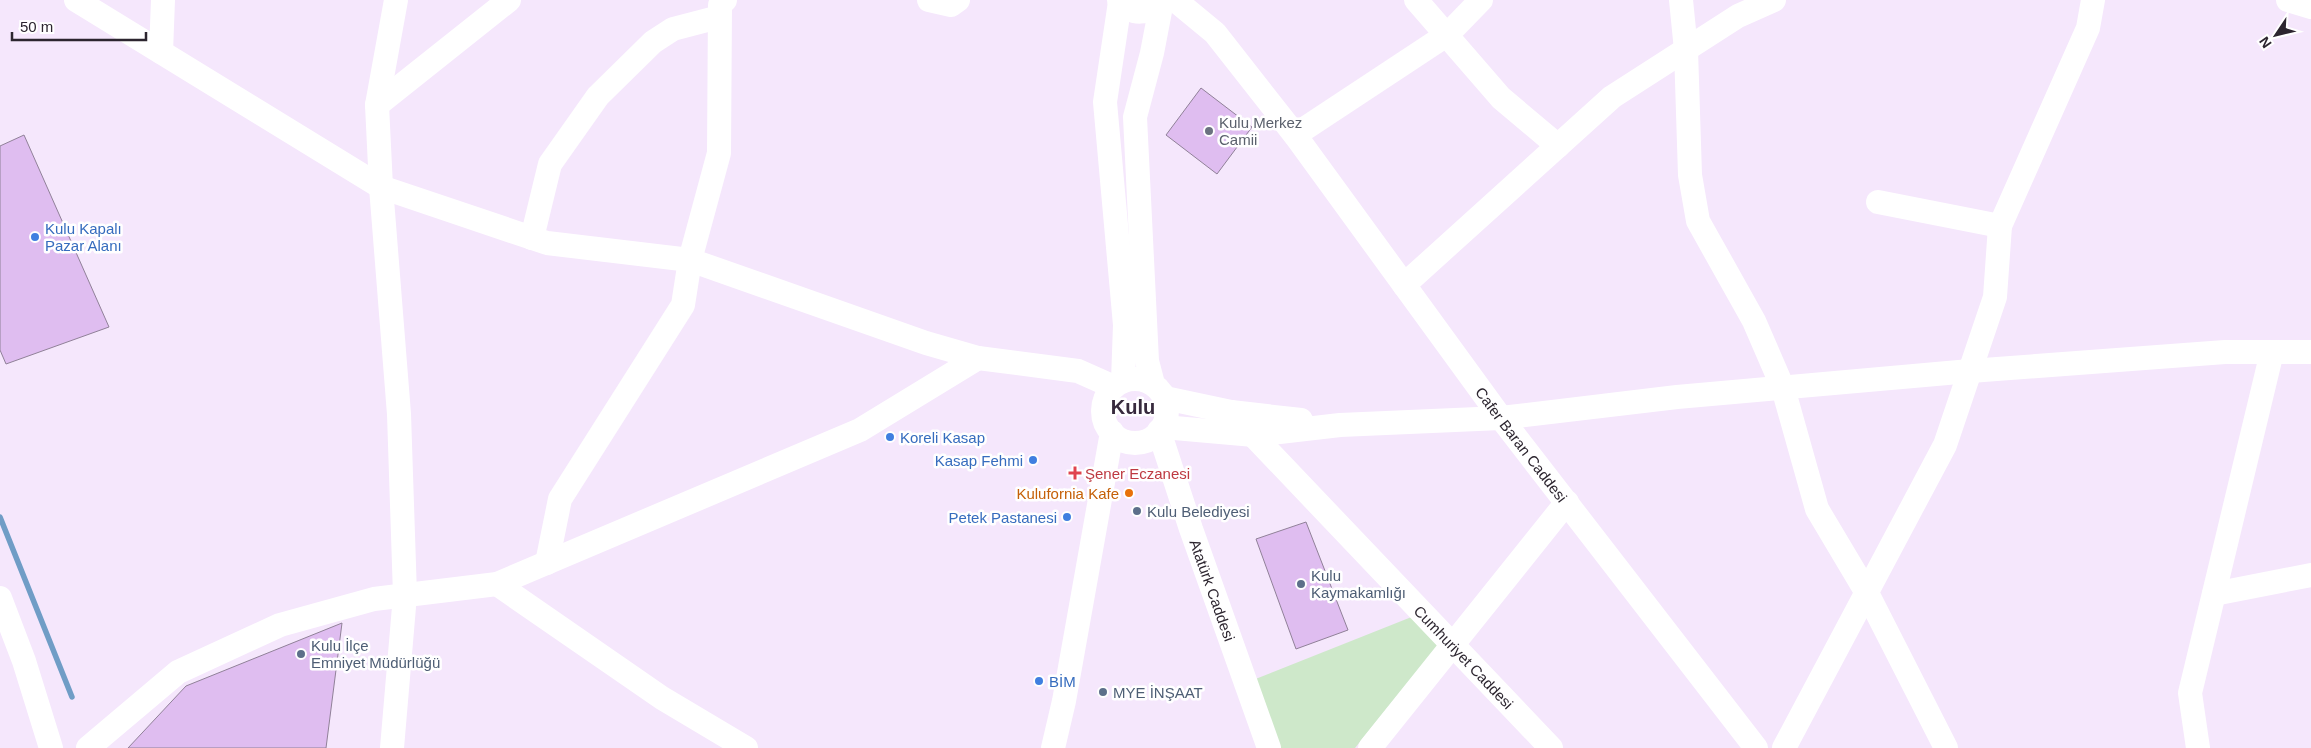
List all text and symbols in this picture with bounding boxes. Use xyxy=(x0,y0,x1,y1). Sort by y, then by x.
scale bar xyxy=(12,10,146,42)
north arrow xyxy=(2251,10,2301,60)
text: 50 m xyxy=(20,18,53,35)
text: N xyxy=(2256,34,2275,51)
place label: Kulu Merkez Camii xyxy=(1219,114,1302,148)
marker: Kulu Merkez Camii xyxy=(1203,125,1215,137)
place label: Kulu Kapalı Pazar Alanı xyxy=(45,220,122,254)
marker: Kulu Kapalı Pazar Alanı xyxy=(29,231,41,243)
street label: Cafer Baran Caddesi xyxy=(1473,383,1571,505)
district label: Kulu xyxy=(1111,396,1155,418)
place label: Koreli Kasap xyxy=(900,429,985,446)
marker: Koreli Kasap xyxy=(884,431,896,443)
place label: Kasap Fehmi xyxy=(935,452,1023,469)
marker: Kasap Fehmi xyxy=(1027,454,1039,466)
place label: Şener Eczanesi xyxy=(1085,465,1190,482)
marker: Şener Eczanesi xyxy=(1069,467,1081,479)
place label: Kulufornia Kafe xyxy=(1016,485,1119,502)
marker: Kulufornia Kafe xyxy=(1123,487,1135,499)
place label: Kulu Belediyesi xyxy=(1147,503,1250,520)
marker: Kulu Belediyesi xyxy=(1131,505,1143,517)
place label: Petek Pastanesi xyxy=(949,509,1057,526)
marker: Petek Pastanesi xyxy=(1061,511,1073,523)
street label: Atatürk Caddesi xyxy=(1187,537,1239,643)
place label: Kulu Kaymakamlığı xyxy=(1311,567,1406,601)
marker: Kulu Kaymakamlığı xyxy=(1295,578,1307,590)
street label: Cumhuriyet Caddesi xyxy=(1411,602,1517,712)
place label: Kulu İlçe Emniyet Müdürlüğü xyxy=(311,637,440,671)
marker: Kulu İlçe Emniyet Müdürlüğü xyxy=(295,648,307,660)
place label: BİM xyxy=(1049,673,1076,690)
marker: BİM xyxy=(1033,675,1045,687)
place label: MYE İNŞAAT xyxy=(1113,684,1203,701)
marker: MYE İNŞAAT xyxy=(1097,686,1109,698)

